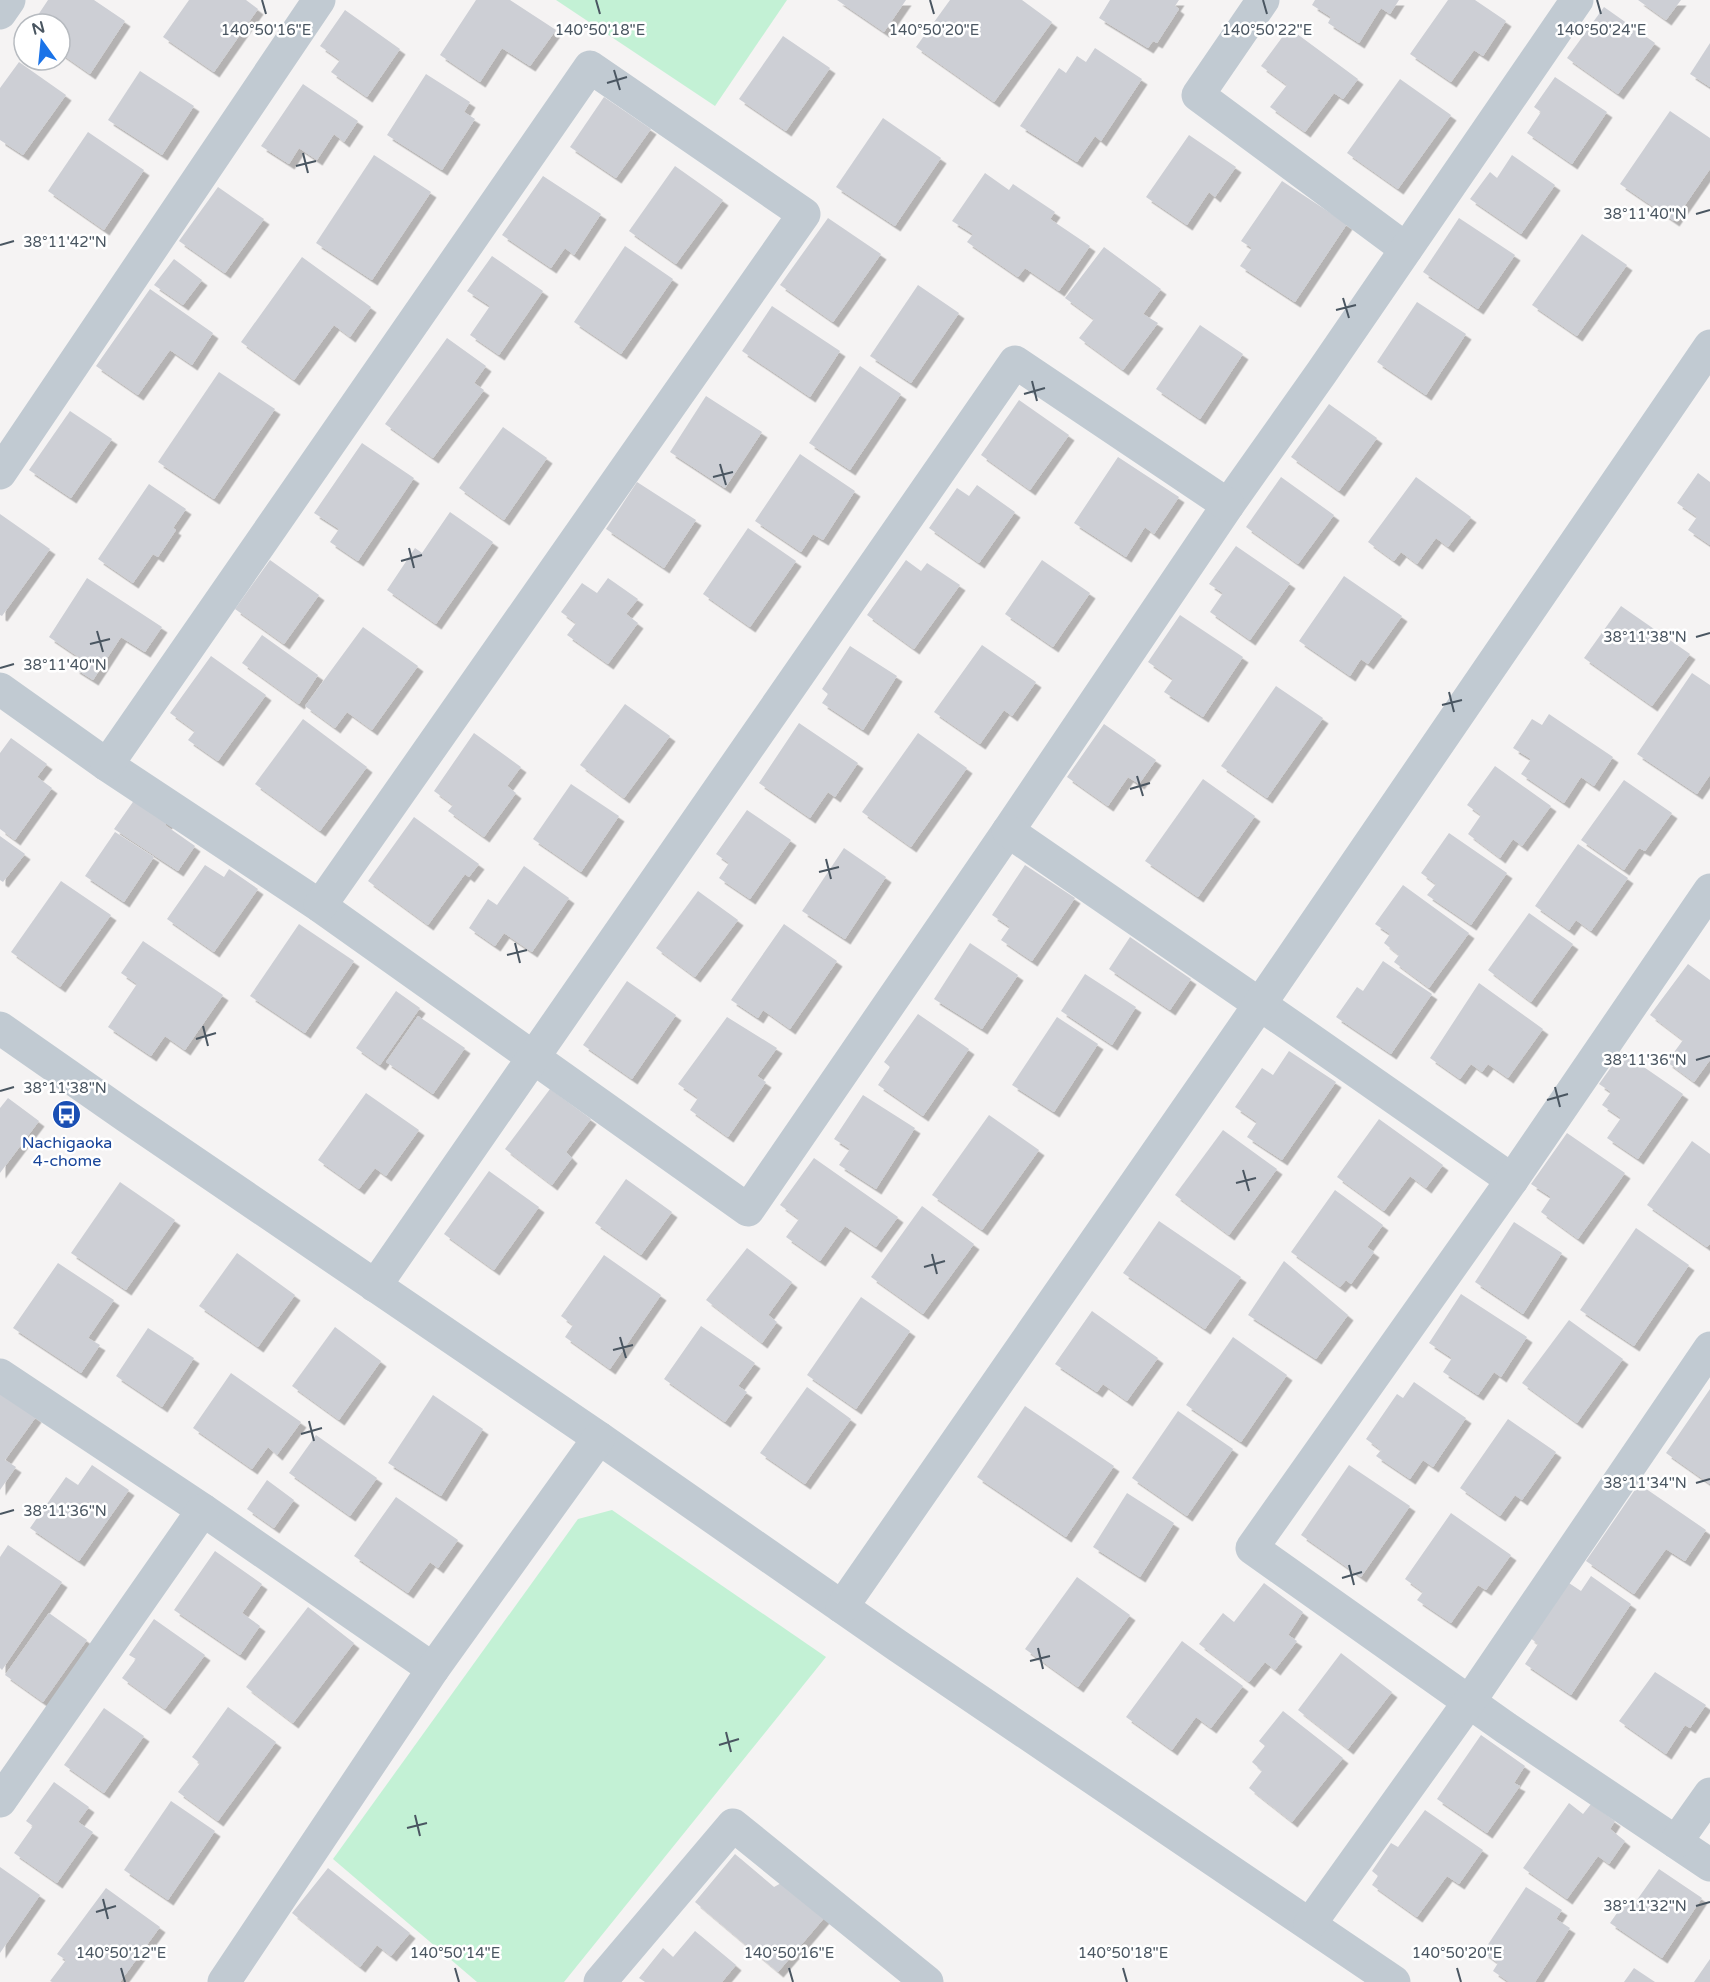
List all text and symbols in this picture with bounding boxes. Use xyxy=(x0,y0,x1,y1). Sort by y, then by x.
north arrow xyxy=(12,12,72,72)
text: N xyxy=(30,17,47,40)
text: 140°50'16"E xyxy=(221,21,311,39)
text: 140°50'18"E xyxy=(555,21,645,39)
text: 140°50'20"E xyxy=(889,21,979,39)
text: 140°50'22"E xyxy=(1222,21,1312,39)
text: 140°50'24"E xyxy=(1556,21,1646,39)
text: 38°11'40"N xyxy=(1603,205,1687,223)
text: 38°11'42"N xyxy=(23,233,107,251)
text: 38°11'38"N xyxy=(1603,628,1687,646)
text: 38°11'40"N xyxy=(23,656,107,674)
text: 38°11'36"N xyxy=(1603,1051,1687,1069)
text: 38°11'38"N xyxy=(23,1079,107,1097)
bus stop icon: Nachigaoka 4-chome xyxy=(51,1099,83,1131)
place label: Nachigaoka 4-chome xyxy=(22,1133,112,1171)
text: 38°11'34"N xyxy=(1603,1474,1687,1492)
text: 38°11'36"N xyxy=(23,1502,107,1520)
text: 38°11'32"N xyxy=(1603,1897,1687,1915)
text: 140°50'12"E xyxy=(76,1944,166,1962)
text: 140°50'14"E xyxy=(410,1944,500,1962)
text: 140°50'16"E xyxy=(744,1944,834,1962)
text: 140°50'18"E xyxy=(1078,1944,1168,1962)
text: 140°50'20"E xyxy=(1412,1944,1502,1962)

